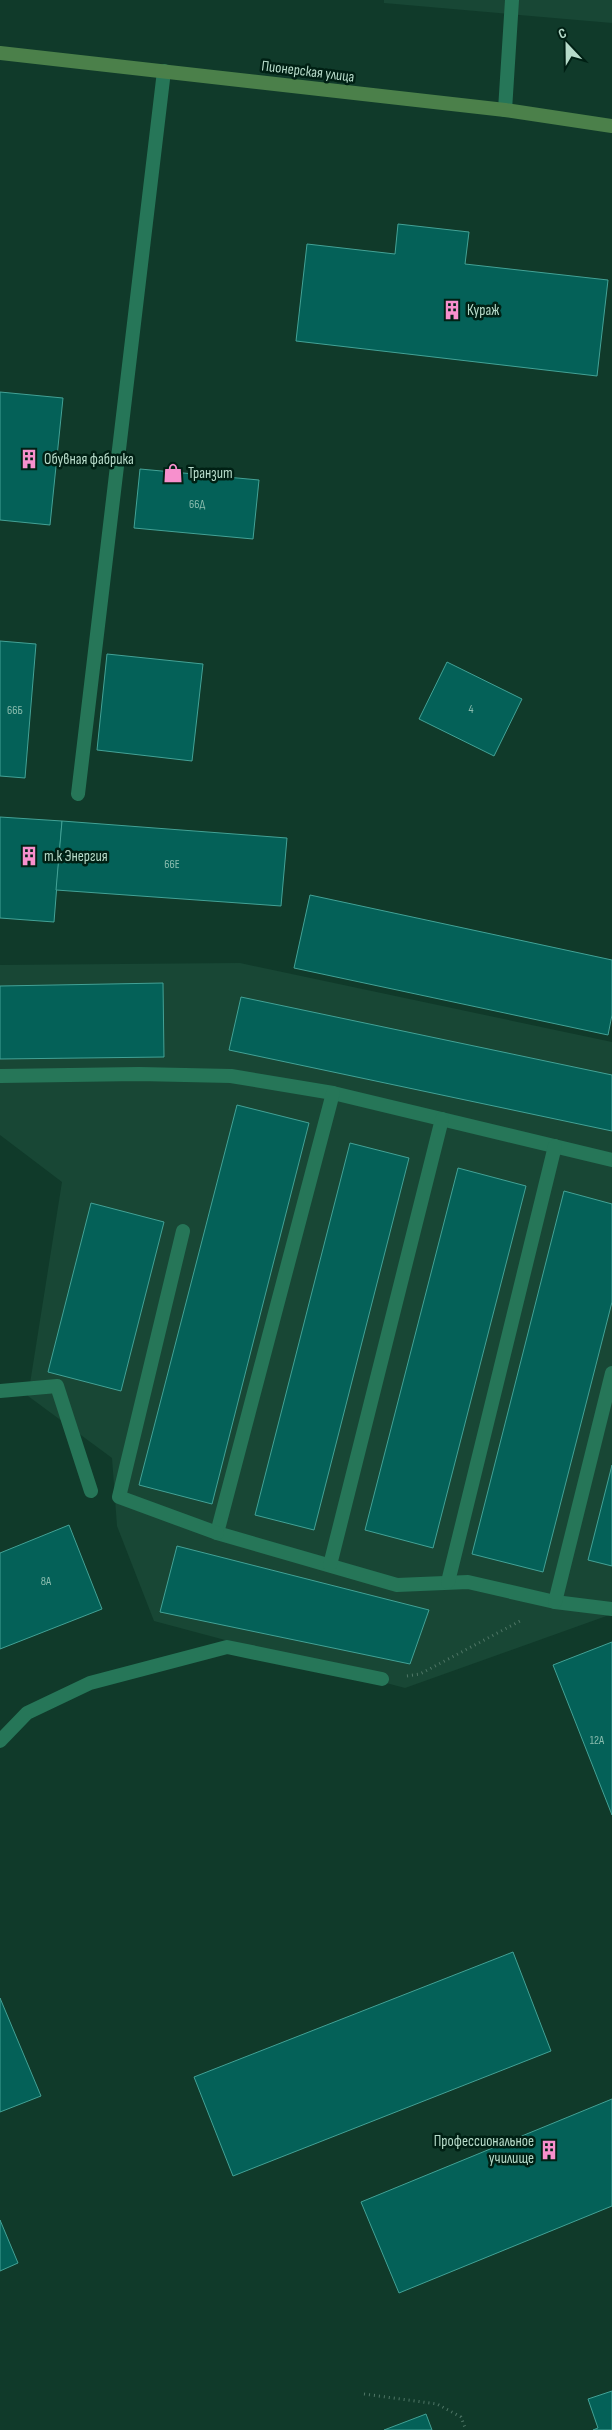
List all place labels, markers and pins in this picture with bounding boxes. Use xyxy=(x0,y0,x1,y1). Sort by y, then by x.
building icon: Кураж xyxy=(441,299,463,321)
place label: Кураж xyxy=(467,301,499,320)
building icon: Обувная фабрика xyxy=(18,448,40,470)
place label: Обувная фабрика xyxy=(44,450,134,469)
shop icon: Транзит xyxy=(162,462,184,484)
place label: Транзит xyxy=(188,464,233,483)
building icon: т.к Энергия xyxy=(18,845,40,867)
place label: т.к Энергия xyxy=(44,847,108,866)
place label: Профессиональное училище xyxy=(434,2132,534,2168)
building icon: Профессиональное училище xyxy=(538,2139,560,2161)

